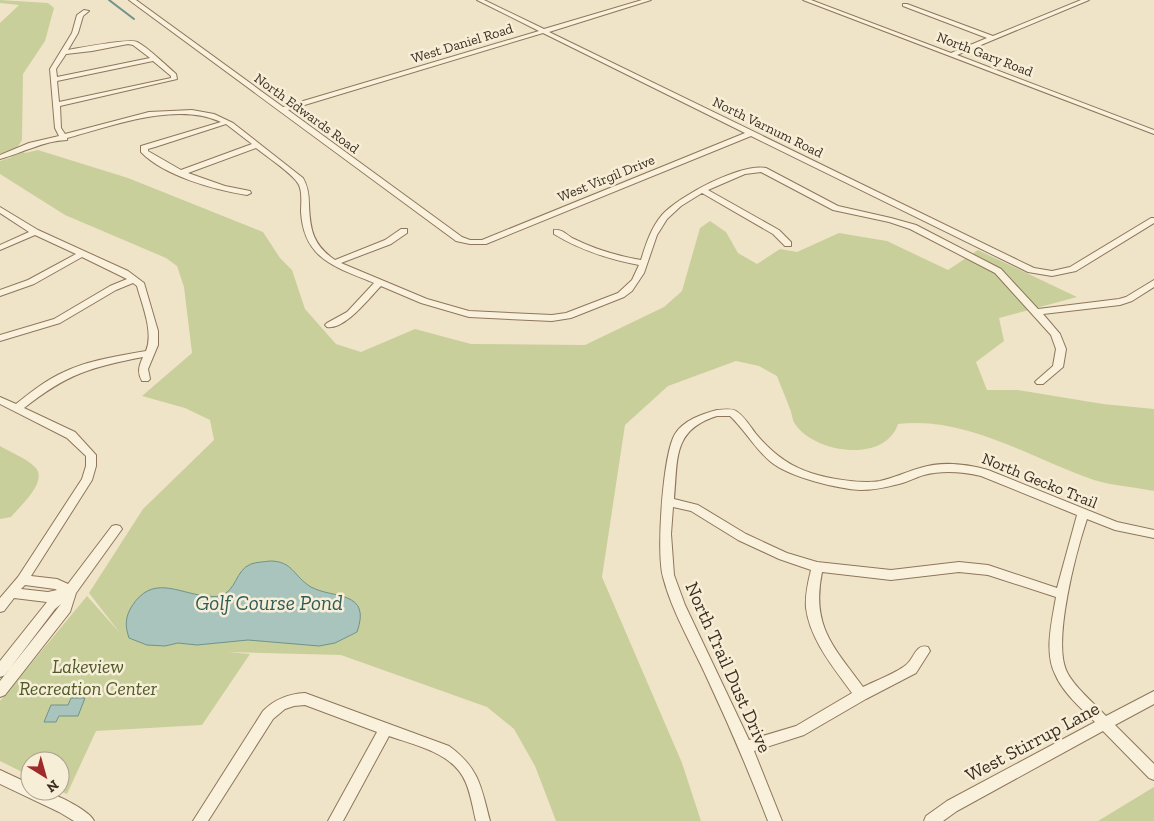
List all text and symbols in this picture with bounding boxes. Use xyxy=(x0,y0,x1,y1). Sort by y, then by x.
street label: West Daniel Road xyxy=(409,20,515,67)
street label: North Gary Road xyxy=(934,28,1036,81)
street label: North Edwards Road xyxy=(251,70,363,157)
street label: North Varnum Road xyxy=(710,93,826,162)
street label: West Virgil Drive xyxy=(555,151,658,206)
street label: North Gecko Trail xyxy=(979,449,1100,512)
street label: North Trail Dust Drive xyxy=(680,578,777,756)
water label: Golf Course Pond xyxy=(195,590,343,615)
park label: Lakeview Recreation Center xyxy=(19,655,158,700)
street label: West Stirrup Lane xyxy=(961,696,1103,787)
north arrow xyxy=(20,751,70,801)
text: N xyxy=(43,776,62,796)

